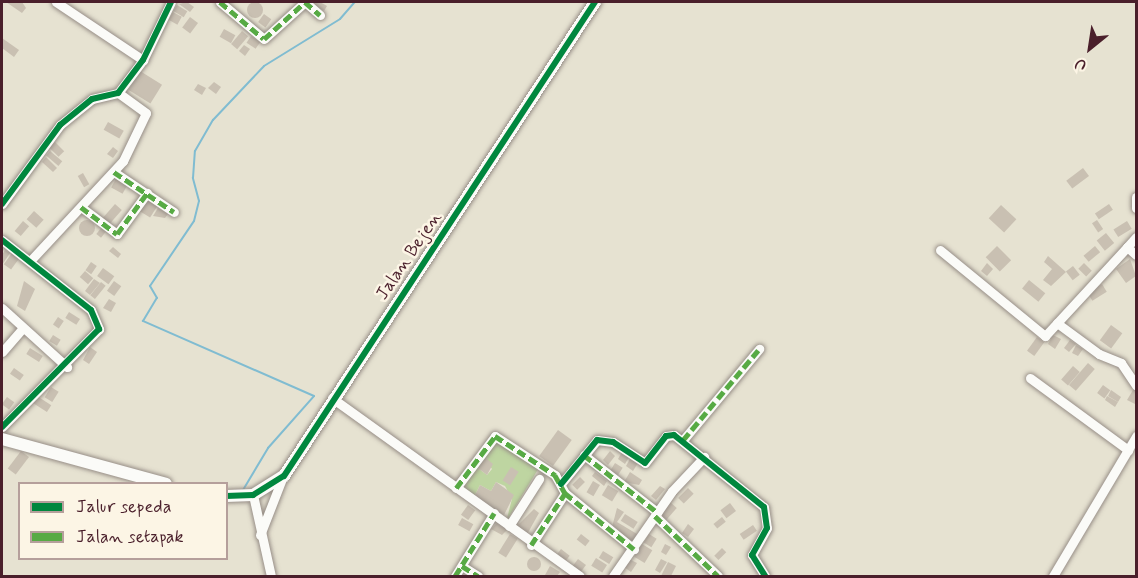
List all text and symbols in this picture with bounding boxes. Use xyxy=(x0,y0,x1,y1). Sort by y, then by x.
north arrow xyxy=(1060,18,1120,78)
text: U xyxy=(1071,52,1091,76)
street label: Jalan Bejen xyxy=(372,208,446,304)
legend xyxy=(18,482,228,560)
text: Jalur sepeda xyxy=(76,495,172,519)
text: Jalan setapak xyxy=(76,525,184,549)

